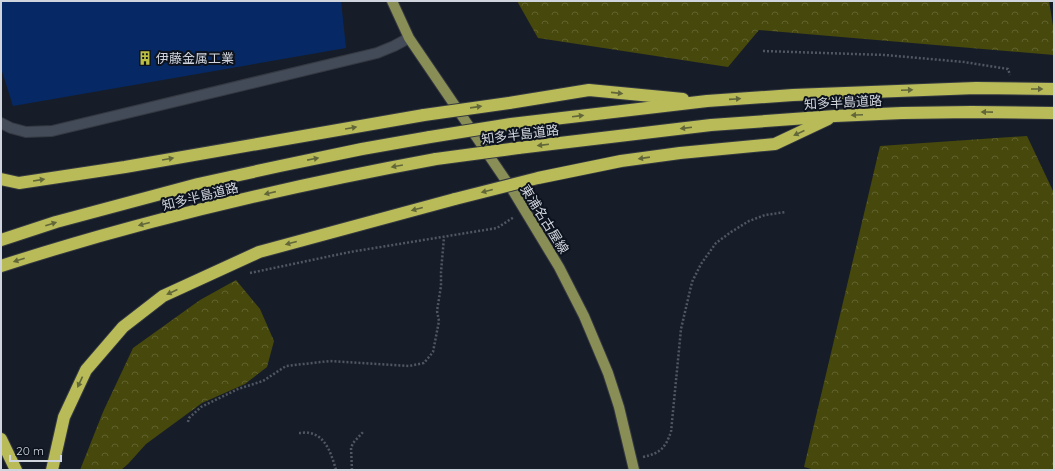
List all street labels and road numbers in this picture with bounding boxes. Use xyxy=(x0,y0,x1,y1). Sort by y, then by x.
street label: 知多半島道路 xyxy=(804,92,882,112)
street label: 知多半島道路 xyxy=(480,121,560,147)
street label: 知多半島道路 xyxy=(160,179,240,213)
street label: 東浦名古屋線 xyxy=(518,182,572,256)

